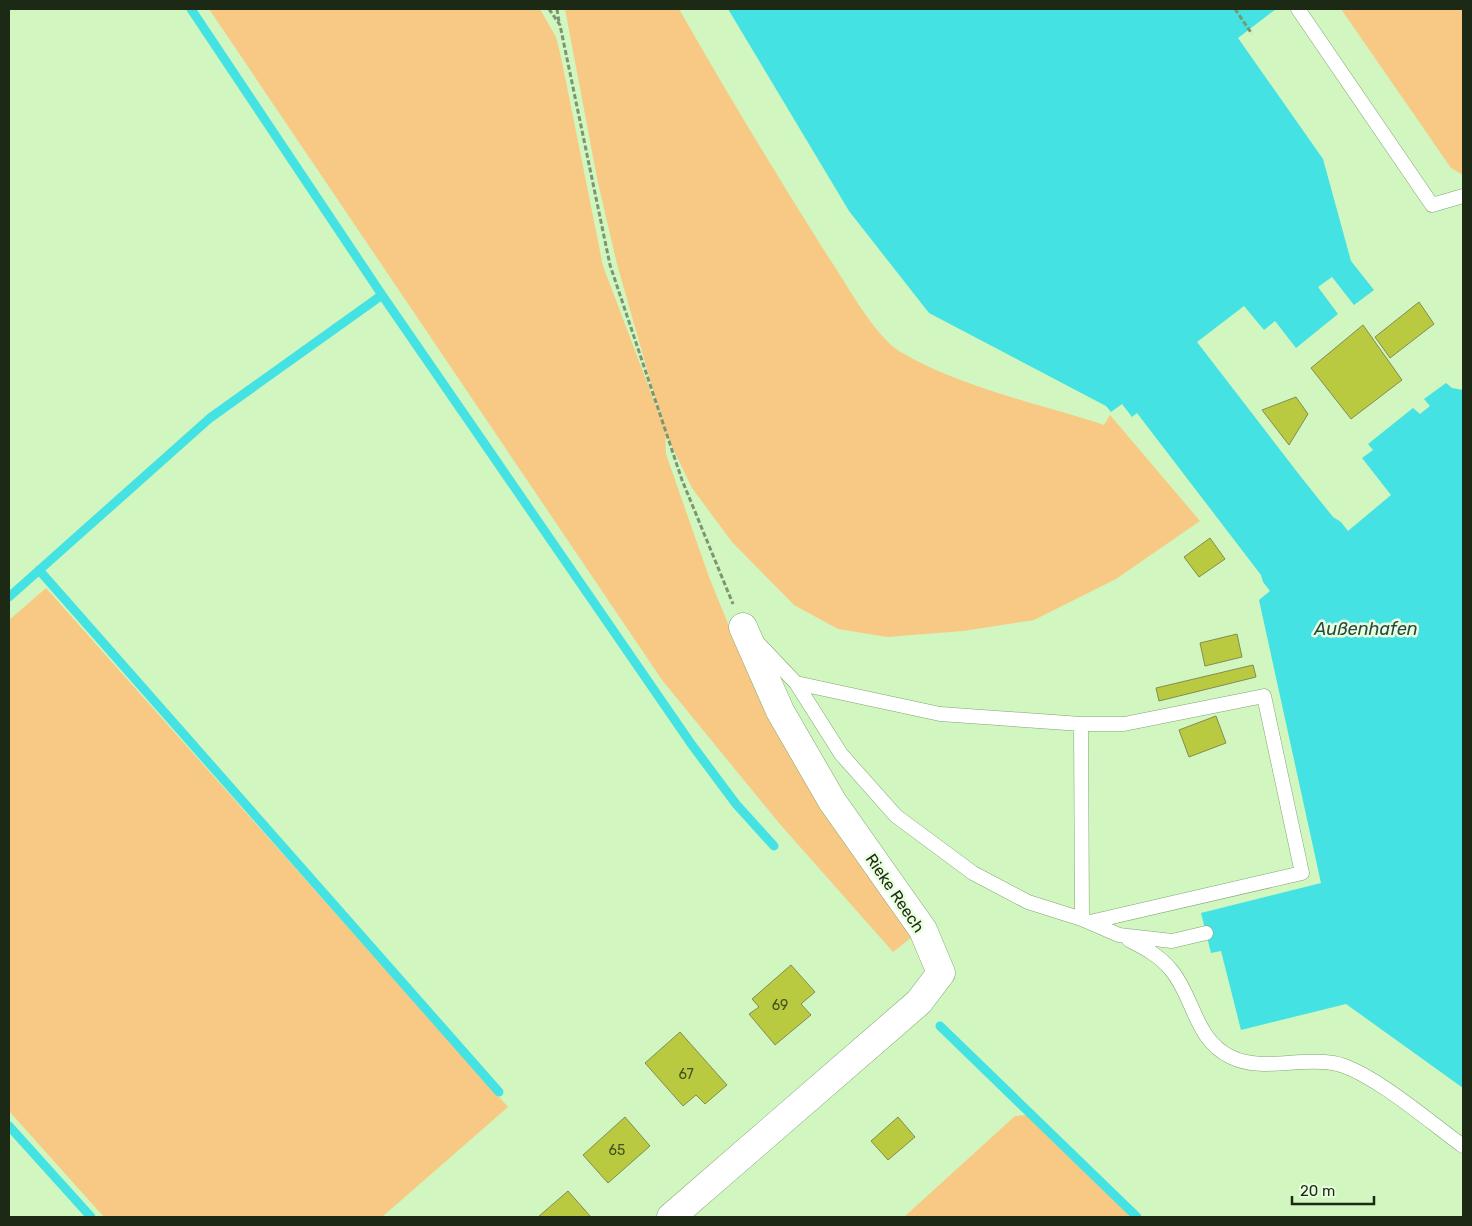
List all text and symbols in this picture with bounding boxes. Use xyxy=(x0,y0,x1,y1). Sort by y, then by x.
water label: Außenhafen xyxy=(1313,618,1418,640)
street label: Rieke Reech xyxy=(862,850,928,936)
house number: 69 xyxy=(772,997,788,1014)
house number: 67 xyxy=(678,1066,694,1083)
house number: 65 xyxy=(609,1142,625,1159)
scale bar xyxy=(1292,1174,1374,1206)
text: 20 m xyxy=(1300,1182,1335,1200)

